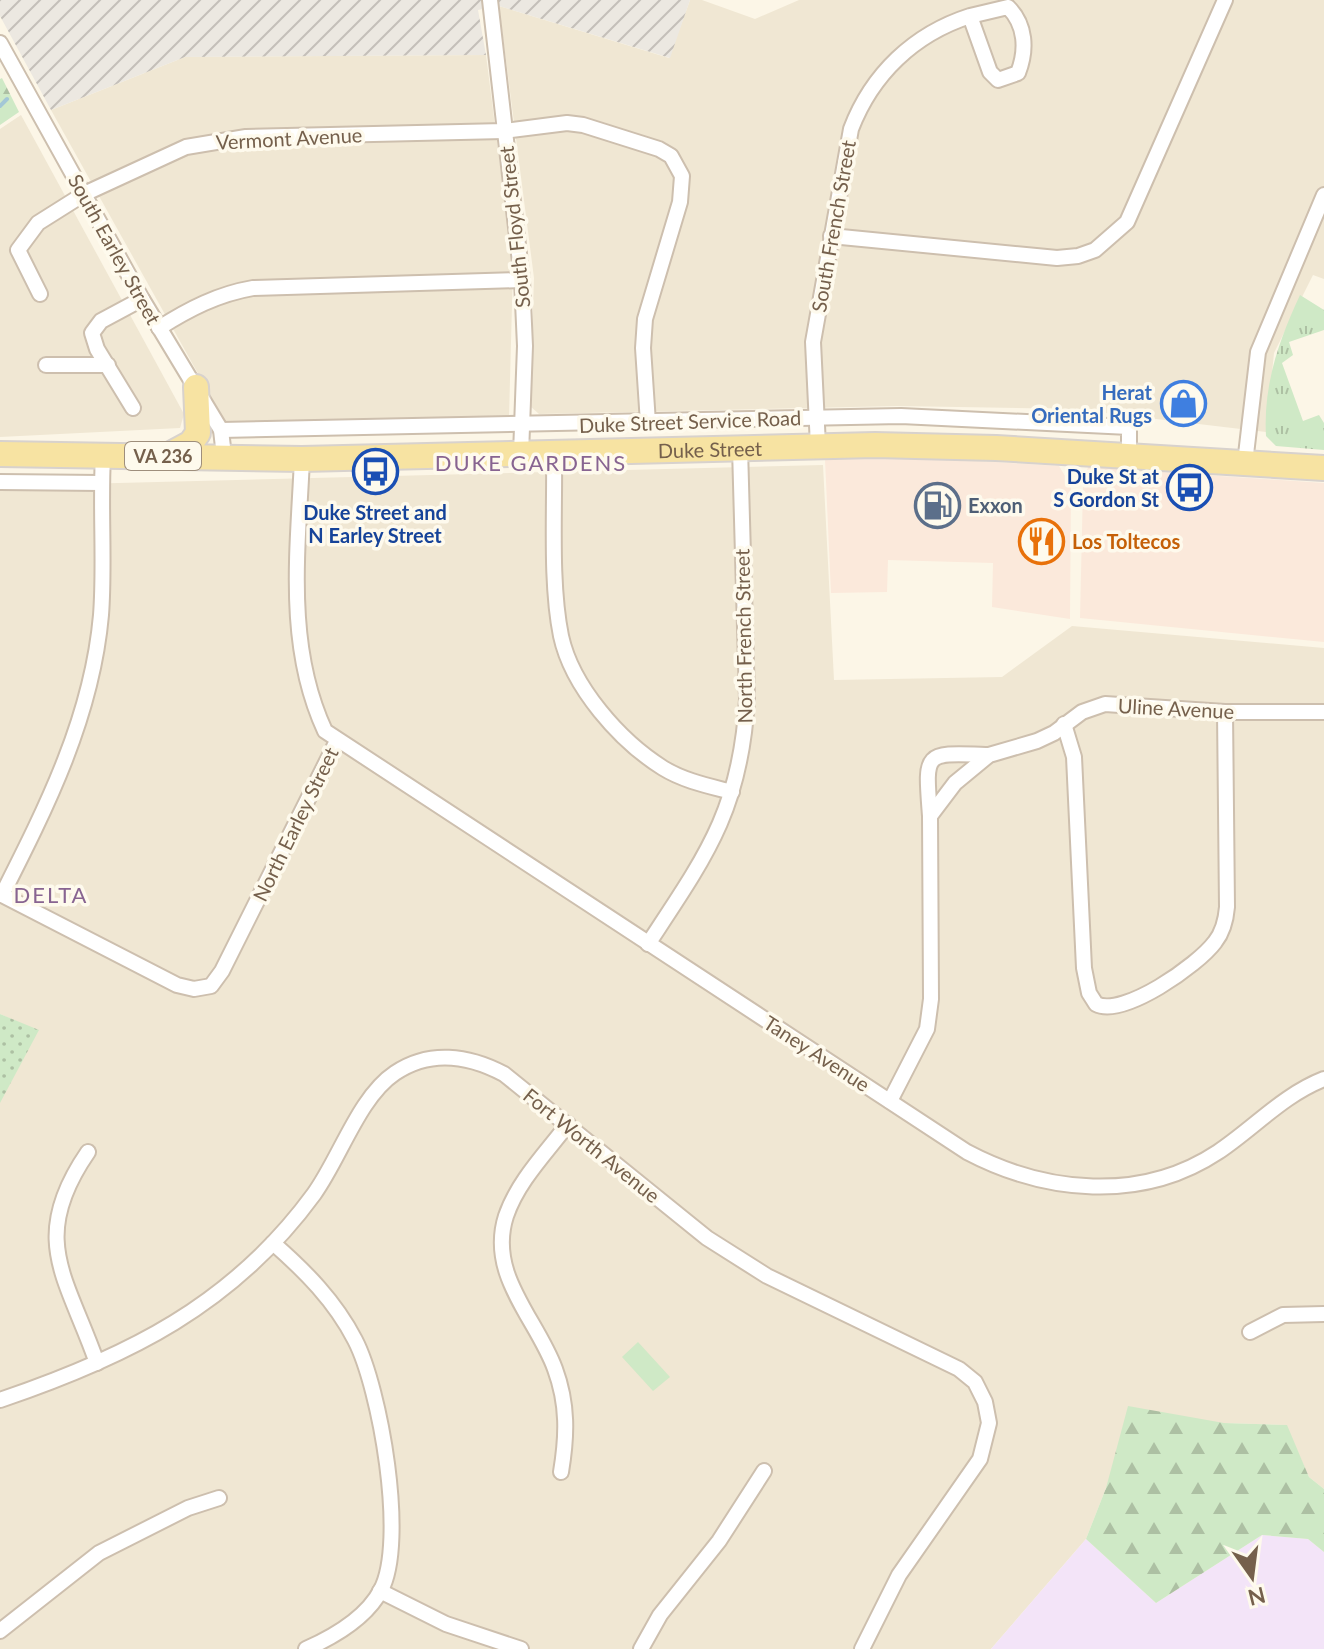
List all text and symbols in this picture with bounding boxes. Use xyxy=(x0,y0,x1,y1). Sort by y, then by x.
street label: Vermont Avenue xyxy=(215,122,363,154)
street label: South French Street xyxy=(806,138,860,314)
street label: South Floyd Street xyxy=(494,145,534,309)
street label: South Earley Street xyxy=(64,170,166,328)
place label: Herat Oriental Rugs xyxy=(1031,380,1153,427)
shop icon: Herat Oriental Rugs xyxy=(1159,380,1207,428)
street label: Duke Street Service Road xyxy=(578,405,802,437)
street label: Duke Street xyxy=(657,436,762,462)
road number: VA 236 xyxy=(125,442,201,470)
bus stop icon: Duke Street and N Earley Street xyxy=(351,448,399,496)
district label: DUKE GARDENS xyxy=(435,449,627,476)
bus stop icon: Duke St at S Gordon St xyxy=(1166,463,1214,511)
place label: Duke St at S Gordon St xyxy=(1053,464,1160,511)
fuel station icon: Exxon xyxy=(913,481,961,529)
place label: Exxon xyxy=(968,493,1023,517)
place label: Duke Street and N Earley Street xyxy=(303,500,447,547)
restaurant icon: Los Toltecos xyxy=(1017,517,1065,565)
place label: Los Toltecos xyxy=(1072,529,1180,553)
street label: North French Street xyxy=(729,549,757,723)
street label: Uline Avenue xyxy=(1117,693,1235,723)
street label: North Earley Street xyxy=(247,743,343,905)
district label: DELTA xyxy=(13,881,89,908)
street label: Taney Avenue xyxy=(760,1010,874,1096)
street label: Fort Worth Avenue xyxy=(519,1083,665,1207)
north arrow xyxy=(1212,1537,1292,1617)
text: N xyxy=(1245,1582,1268,1612)

